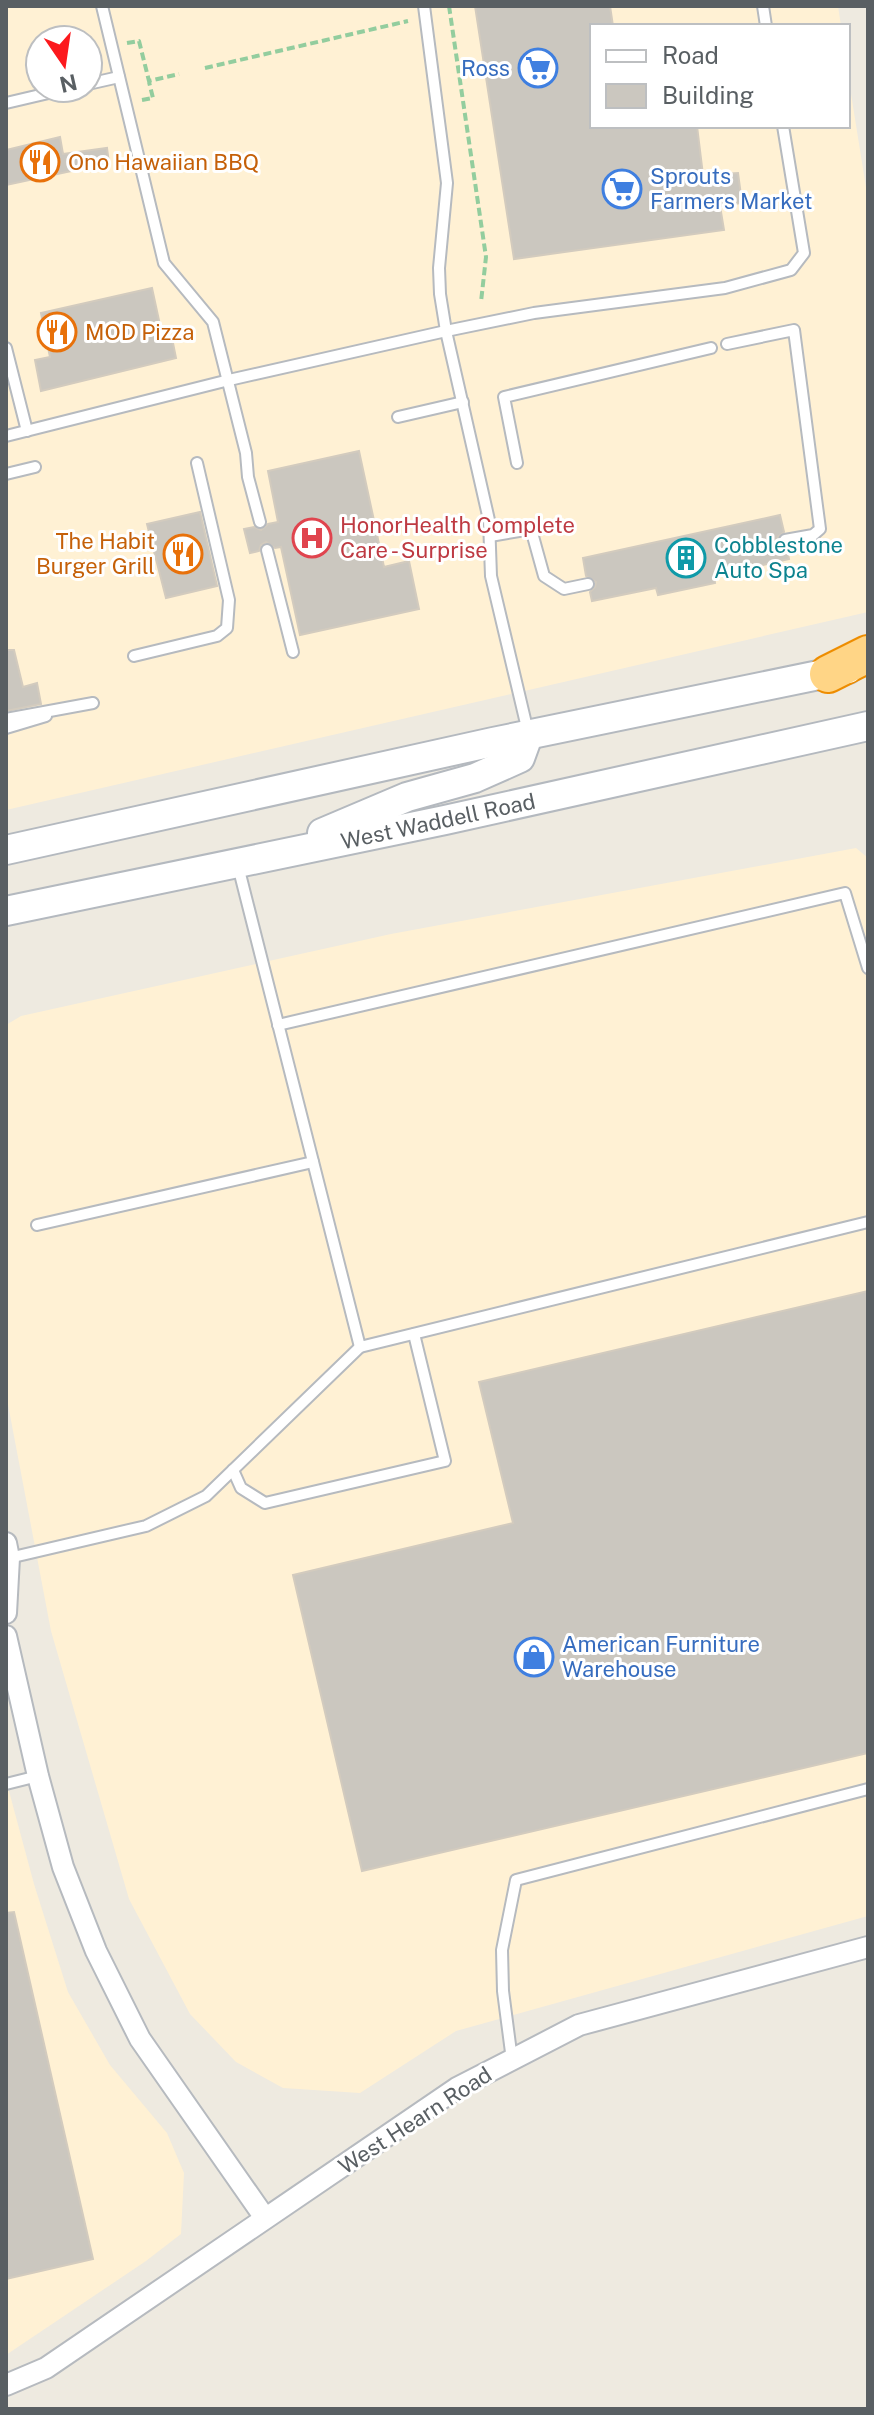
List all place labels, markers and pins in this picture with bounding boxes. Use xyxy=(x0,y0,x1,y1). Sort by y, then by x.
supermarket icon: Ross xyxy=(517,47,559,89)
place label: Ross xyxy=(461,55,510,81)
restaurant icon: Ono Hawaiian BBQ xyxy=(19,141,61,183)
place label: Ono Hawaiian BBQ xyxy=(68,149,259,175)
place label: Sprouts Farmers Market xyxy=(650,163,813,214)
supermarket icon: Sprouts Farmers Market xyxy=(601,168,643,210)
restaurant icon: MOD Pizza xyxy=(36,311,78,353)
place label: MOD Pizza xyxy=(85,319,194,345)
place label: HonorHealth Complete Care - Surprise xyxy=(340,512,575,563)
hospital icon: HonorHealth Complete Care - Surprise xyxy=(291,517,333,559)
place label: The Habit Burger Grill xyxy=(36,528,155,579)
place label: Cobblestone Auto Spa xyxy=(714,532,843,583)
restaurant icon: The Habit Burger Grill xyxy=(162,533,204,575)
building icon: Cobblestone Auto Spa xyxy=(665,537,707,579)
place label: American Furniture Warehouse xyxy=(562,1631,760,1682)
shop icon: American Furniture Warehouse xyxy=(513,1636,555,1678)

